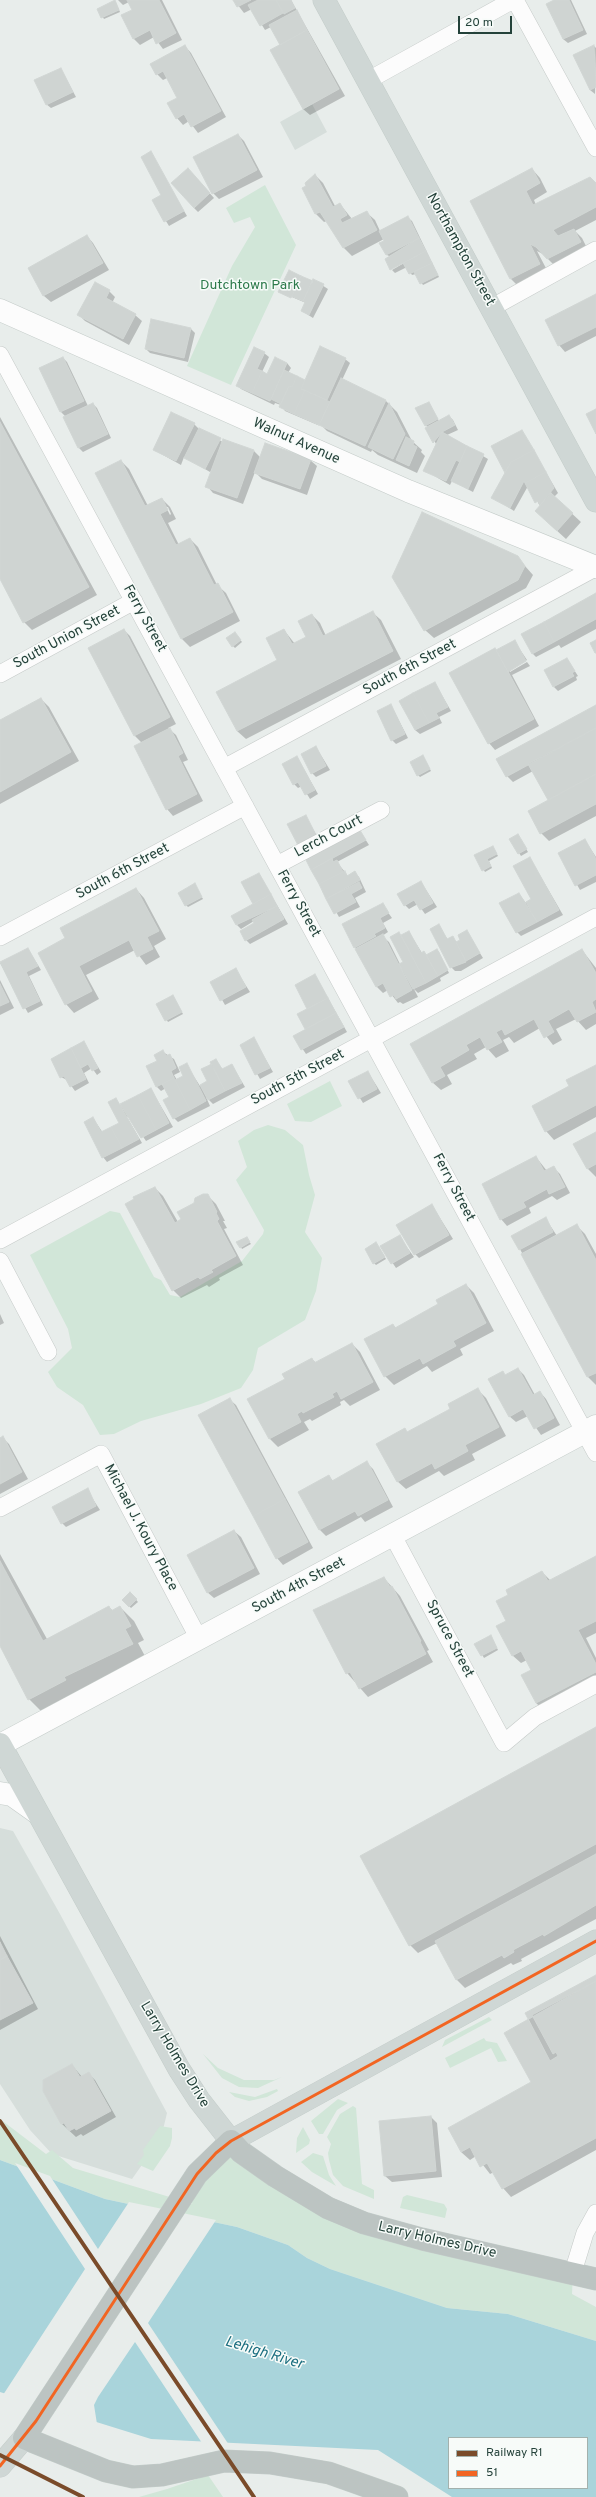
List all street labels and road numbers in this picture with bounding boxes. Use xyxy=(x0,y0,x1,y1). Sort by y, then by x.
street label: Northampton Street xyxy=(422,191,498,309)
street label: Walnut Avenue xyxy=(250,415,342,469)
street label: Ferry Street xyxy=(119,582,169,656)
street label: South Union Street xyxy=(11,603,123,673)
street label: South 6th Street xyxy=(361,636,459,700)
street label: Lerch Court xyxy=(292,812,366,862)
street label: South 6th Street xyxy=(74,840,172,904)
street label: Ferry Street xyxy=(273,867,323,941)
street label: South 5th Street xyxy=(248,1046,348,1110)
street label: Ferry Street xyxy=(428,1151,478,1225)
street label: Michael J. Koury Place xyxy=(99,1462,181,1594)
street label: South 4th Street xyxy=(249,1554,349,1618)
street label: Spruce Street xyxy=(421,1597,477,1681)
street label: Larry Holmes Drive xyxy=(136,1999,212,2111)
street label: Larry Holmes Drive xyxy=(376,2219,498,2263)

